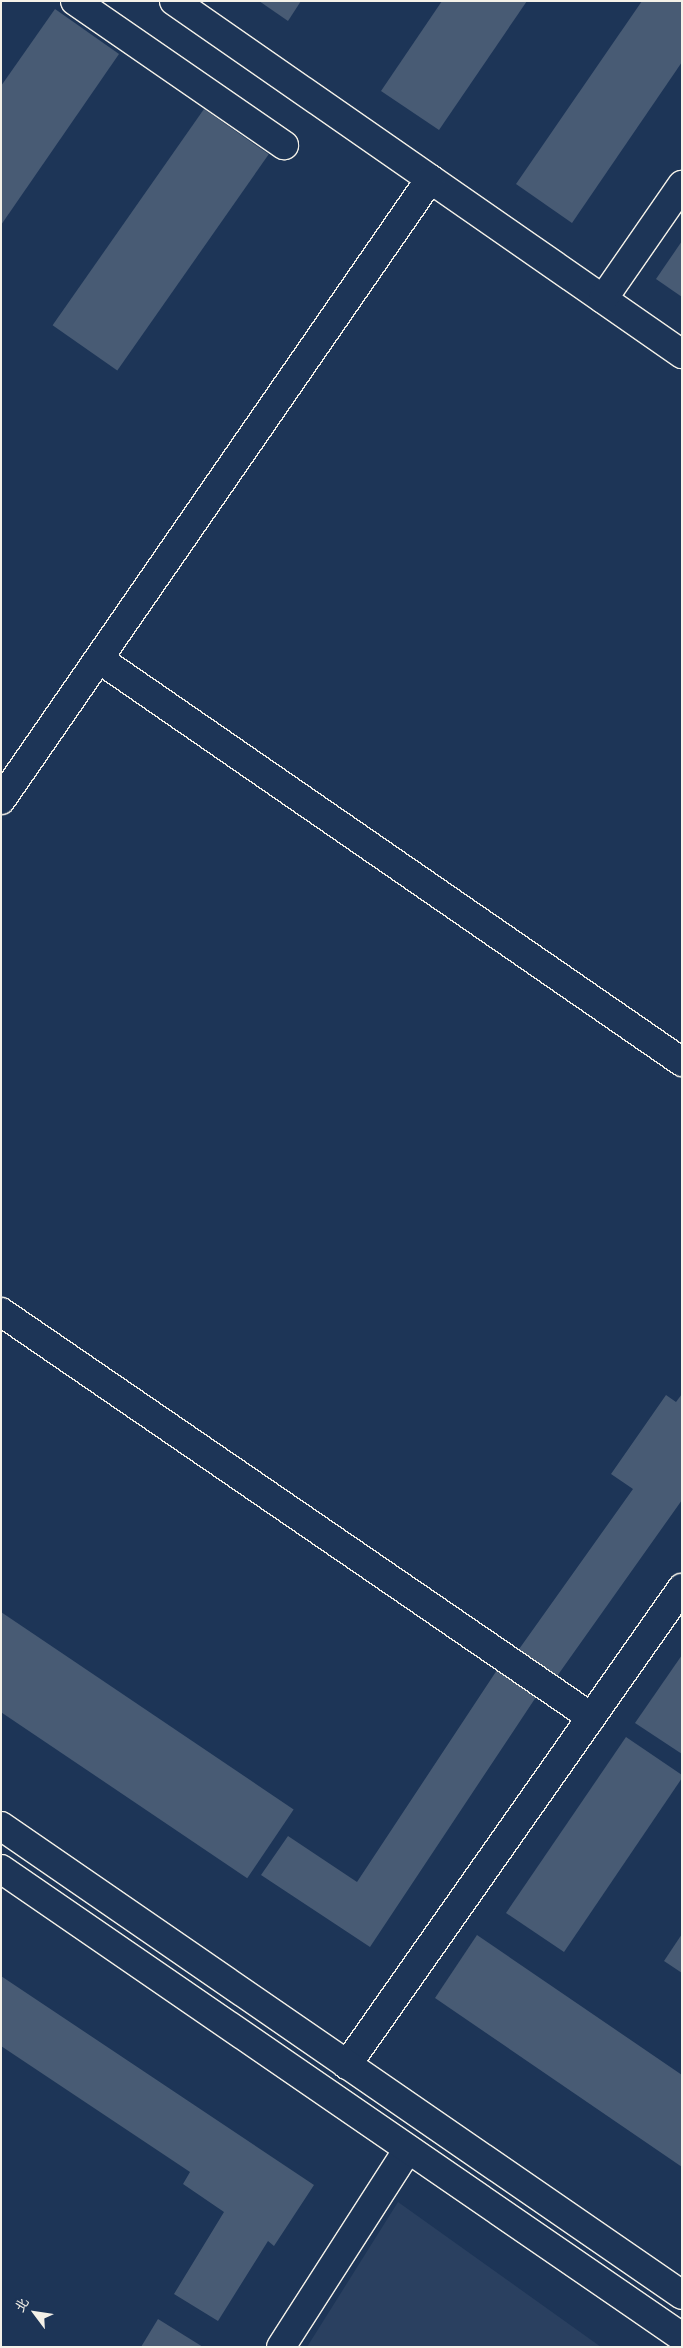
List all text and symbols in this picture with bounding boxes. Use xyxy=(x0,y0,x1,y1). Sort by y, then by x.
north arrow xyxy=(10,2288,60,2338)
text: 北 xyxy=(11,2295,33,2315)

